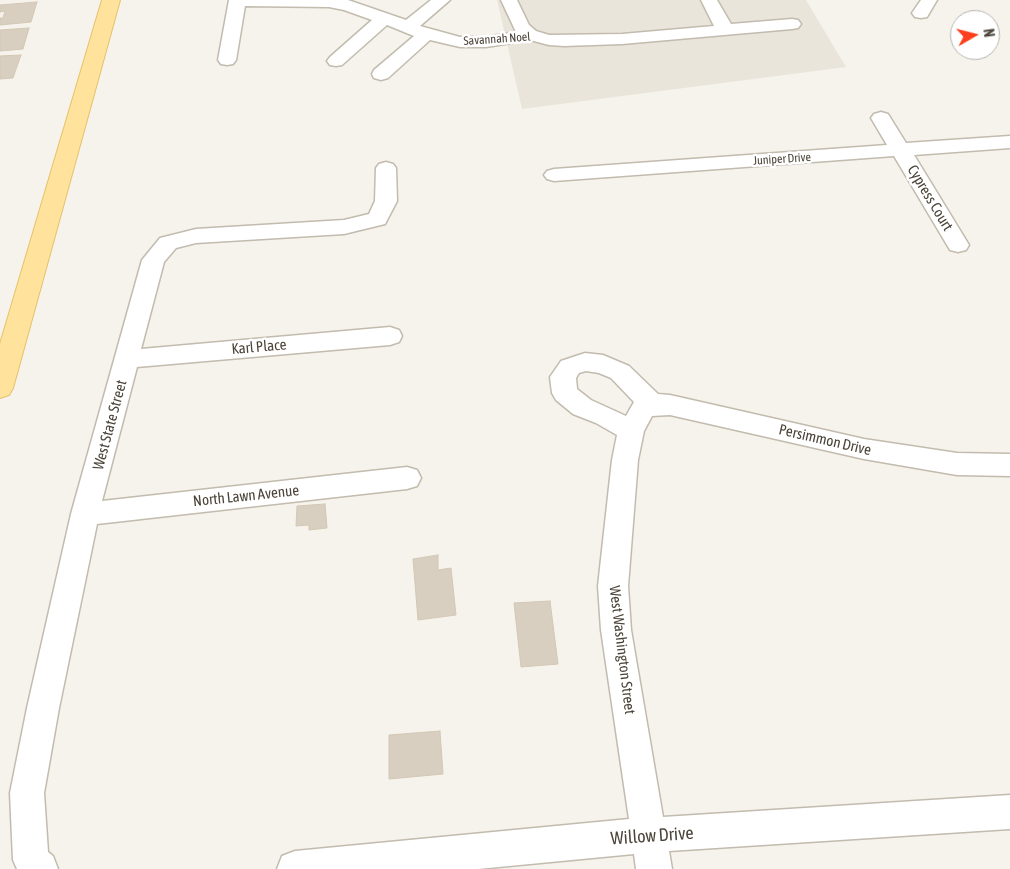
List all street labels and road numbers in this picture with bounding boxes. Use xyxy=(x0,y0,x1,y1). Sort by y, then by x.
street label: Savannah Noel xyxy=(463,29,531,49)
street label: Juniper Drive xyxy=(753,150,811,168)
street label: Cypress Court xyxy=(903,162,957,234)
street label: Karl Place xyxy=(231,336,287,358)
street label: West State Street xyxy=(89,378,131,472)
street label: Persimmon Drive xyxy=(777,421,873,459)
street label: North Lawn Avenue xyxy=(192,481,300,511)
street label: West Washington Street xyxy=(605,585,639,715)
street label: Willow Drive xyxy=(610,822,694,850)

